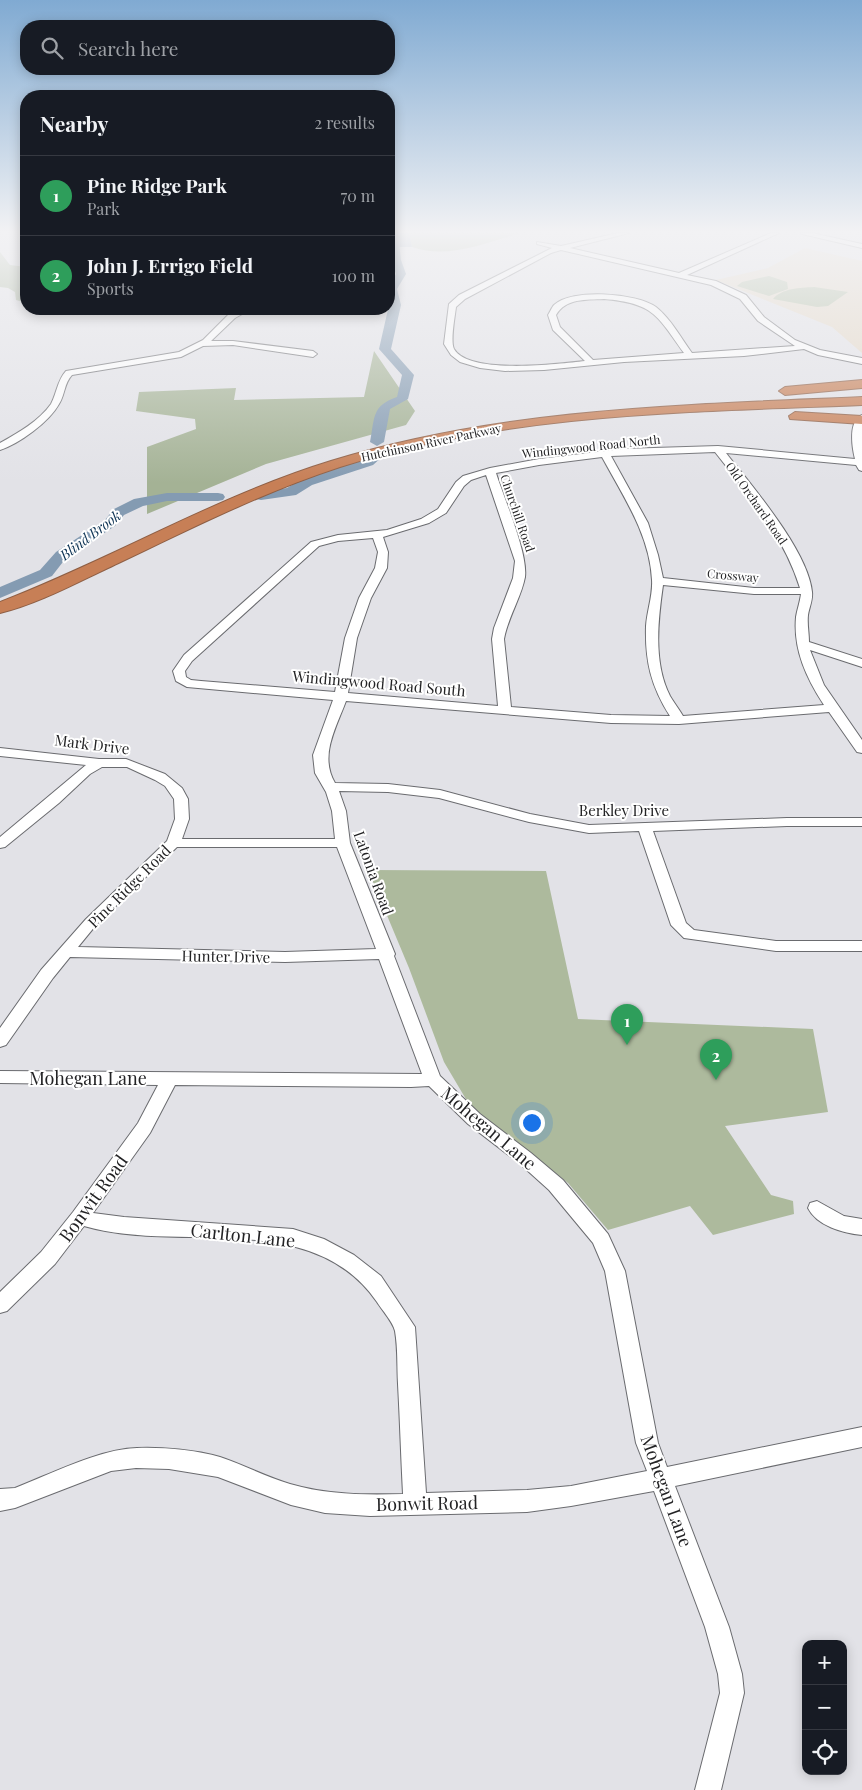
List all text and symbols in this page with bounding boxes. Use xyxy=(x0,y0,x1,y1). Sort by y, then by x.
search box xyxy=(20,20,395,75)
icon: search xyxy=(38,34,66,62)
text: Search here xyxy=(78,35,178,61)
text: Nearby xyxy=(40,109,109,137)
text: 2 results xyxy=(315,112,375,133)
text: Pine Ridge Park xyxy=(87,172,227,198)
text: 1 xyxy=(53,185,59,206)
text: 70 m xyxy=(341,185,375,206)
text: Park xyxy=(87,198,120,219)
text: John J. Errigo Field xyxy=(87,252,253,278)
text: 2 xyxy=(52,265,60,286)
text: 100 m xyxy=(332,265,375,286)
text: Sports xyxy=(87,278,134,299)
street label: Hutchinson River Parkway xyxy=(360,419,502,465)
street label: Windingwood Road North xyxy=(520,431,661,461)
street label: Old Orchard Road xyxy=(723,459,791,547)
street label: Churchill Road xyxy=(497,472,539,554)
water label: Blind Brook xyxy=(55,506,124,565)
street label: Crossway xyxy=(707,565,759,585)
street label: Windingwood Road South xyxy=(291,665,467,701)
street label: Mark Drive xyxy=(53,729,131,759)
street label: Berkley Drive xyxy=(579,800,669,820)
street label: Latonia Road xyxy=(349,828,399,918)
street label: Pine Ridge Road xyxy=(83,840,175,932)
street label: Hunter Drive xyxy=(182,945,270,967)
pin: 1 xyxy=(611,1004,643,1045)
pin: 2 xyxy=(700,1039,732,1080)
street label: Mohegan Lane xyxy=(29,1066,147,1090)
street label: Mohegan Lane xyxy=(436,1081,542,1175)
your location xyxy=(519,1110,545,1136)
street label: Bonwit Road xyxy=(53,1149,133,1246)
street label: Carlton Lane xyxy=(190,1218,296,1252)
street label: Mohegan Lane xyxy=(636,1432,698,1550)
street label: Bonwit Road xyxy=(376,1490,479,1516)
map controls xyxy=(802,1640,847,1775)
button: + xyxy=(802,1640,847,1685)
button: − xyxy=(802,1685,847,1730)
button: locate xyxy=(802,1730,847,1775)

